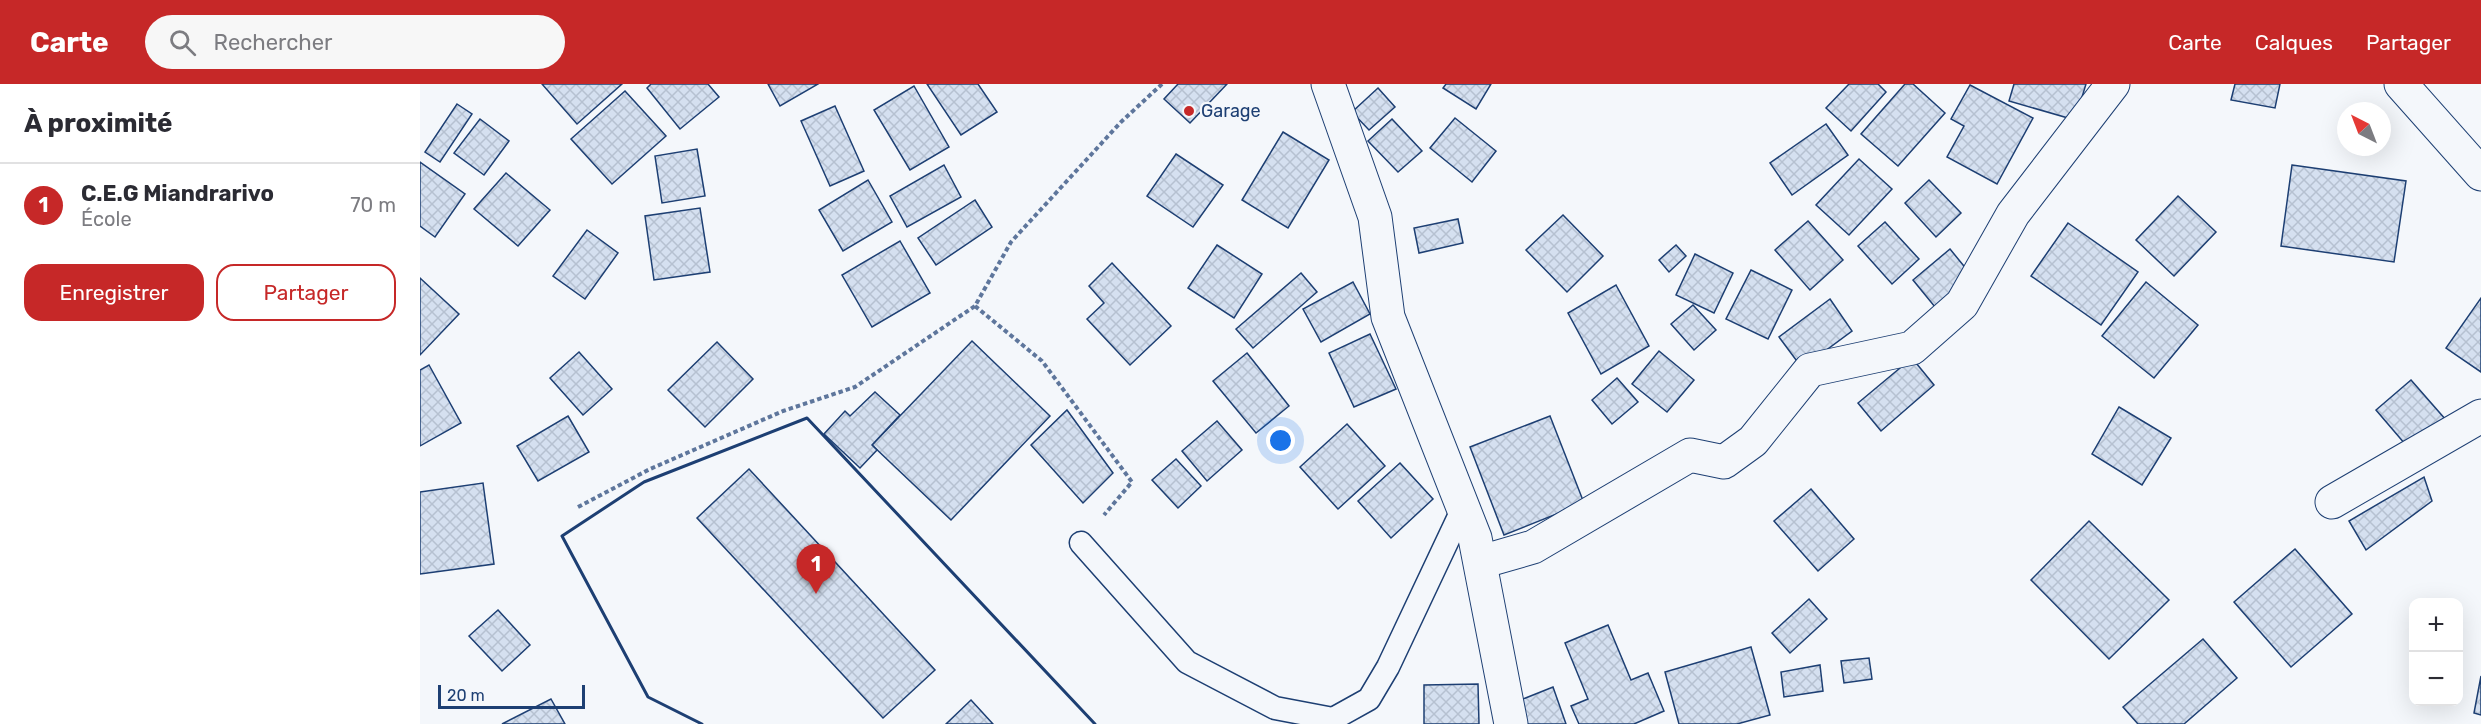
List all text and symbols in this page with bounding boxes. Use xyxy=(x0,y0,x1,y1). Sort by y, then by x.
search box xyxy=(145,15,565,69)
text: Carte xyxy=(30,26,109,59)
icon: search xyxy=(166,26,199,59)
text: Rechercher xyxy=(214,29,332,56)
text: Carte xyxy=(2168,30,2222,55)
text: Calques xyxy=(2255,30,2333,55)
text: Partager xyxy=(2366,30,2451,55)
place label: Garage xyxy=(1201,100,1261,122)
north arrow xyxy=(2337,102,2391,156)
marker: Garage xyxy=(1182,104,1196,118)
text: À proximité xyxy=(24,108,173,139)
text: C.E.G Miandrarivo xyxy=(81,180,274,207)
text: 1 xyxy=(39,193,48,217)
text: 70 m xyxy=(350,193,396,217)
text: École xyxy=(81,207,132,231)
button: Enregistrer xyxy=(24,264,204,321)
button: Partager xyxy=(216,264,396,321)
your location xyxy=(1266,426,1295,455)
pin: 1 xyxy=(796,544,836,594)
map controls xyxy=(2409,598,2463,706)
button: + xyxy=(2409,598,2463,652)
button: − xyxy=(2409,652,2463,706)
scale bar xyxy=(438,682,585,710)
text: 20 m xyxy=(447,686,485,705)

